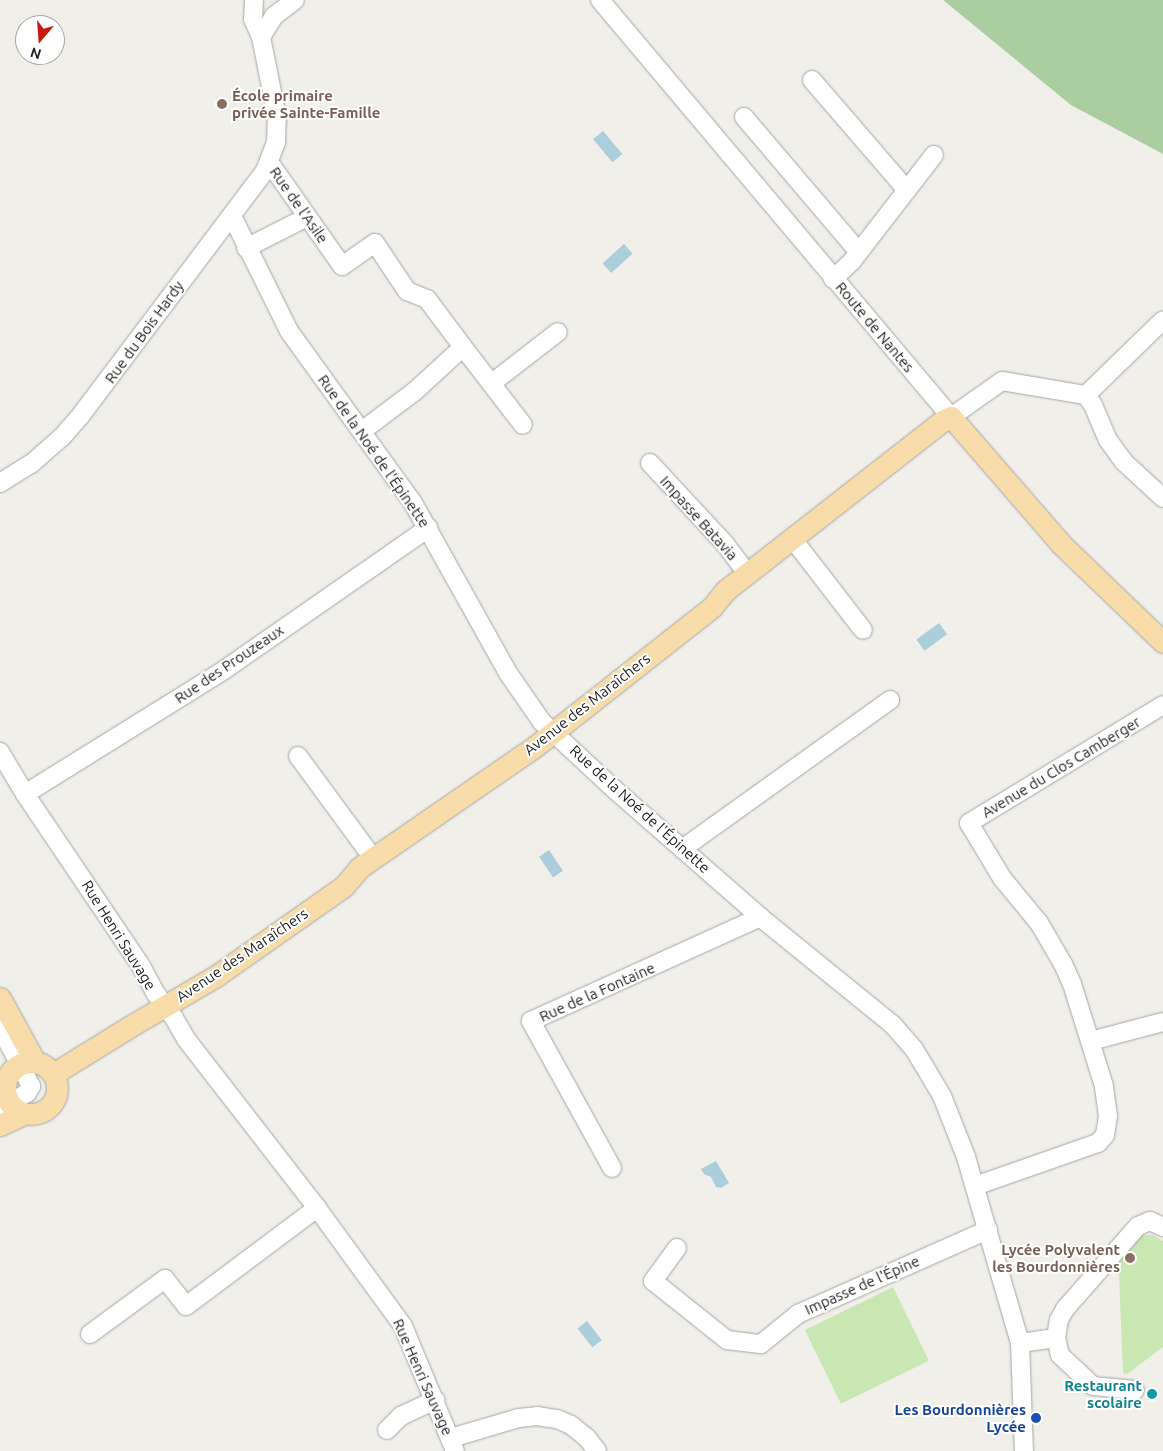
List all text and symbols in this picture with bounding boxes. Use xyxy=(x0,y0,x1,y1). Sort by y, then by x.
north arrow xyxy=(15,15,65,65)
text: N xyxy=(28,44,43,63)
place label: École primaire privée Sainte-Famille xyxy=(232,86,380,121)
marker: École primaire privée Sainte-Famille xyxy=(216,98,228,110)
street label: Rue de l'Asile xyxy=(266,163,332,247)
street label: Rue du Bois Hardy xyxy=(101,277,187,387)
street label: Route de Nantes xyxy=(832,278,918,376)
street label: Rue de la Noé de l'Épinette xyxy=(314,371,434,531)
street label: Impasse Batavia xyxy=(656,472,742,564)
street label: Rue des Prouzeaux xyxy=(171,621,287,707)
street label: Avenue des Maraîchers xyxy=(520,649,654,759)
street label: Avenue du Clos Camberger xyxy=(978,712,1144,822)
street label: Rue de la Noé de l'Épinette xyxy=(566,741,714,877)
street label: Rue Henri Sauvage xyxy=(78,877,160,993)
street label: Avenue des Maraîchers xyxy=(173,904,311,1006)
street label: Rue de la Fontaine xyxy=(536,958,658,1026)
place label: Lycée Polyvalent les Bourdonnières xyxy=(992,1240,1120,1275)
street label: Impasse de l'Épine xyxy=(802,1252,922,1318)
marker: Lycée Polyvalent les Bourdonnières xyxy=(1124,1252,1136,1264)
street label: Rue Henri Sauvage xyxy=(389,1316,457,1438)
place label: Restaurant scolaire xyxy=(1064,1376,1142,1411)
marker: Restaurant scolaire xyxy=(1146,1388,1158,1400)
place label: Les Bourdonnières Lycée xyxy=(895,1400,1026,1435)
marker: Les Bourdonnières Lycée xyxy=(1030,1412,1042,1424)

